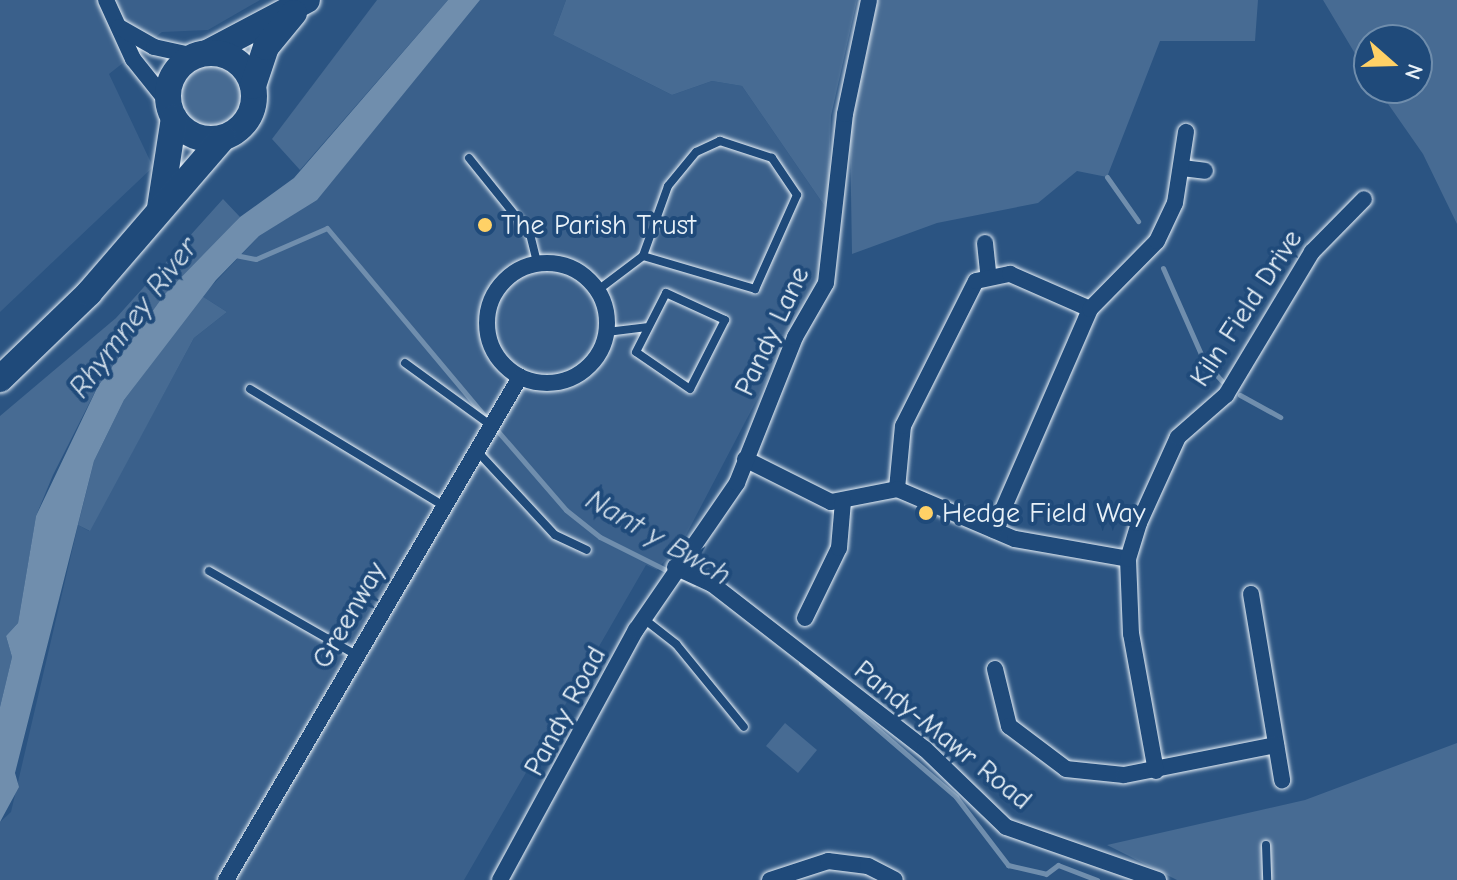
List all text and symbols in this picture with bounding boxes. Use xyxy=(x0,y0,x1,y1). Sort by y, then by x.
north arrow xyxy=(1353,24,1433,104)
text: N xyxy=(1399,60,1428,83)
place label: The Parish Trust xyxy=(501,208,696,242)
marker: The Parish Trust xyxy=(476,216,494,234)
street label: Kiln Field Drive xyxy=(1183,223,1309,393)
water label: Rhymney River xyxy=(62,231,206,405)
street label: Pandy Lane xyxy=(727,261,817,401)
water label: Nant y Bwch xyxy=(579,482,737,594)
place label: Hedge Field Way xyxy=(942,496,1146,530)
marker: Hedge Field Way xyxy=(917,504,935,522)
street label: Greenway xyxy=(305,556,393,674)
street label: Pandy Road xyxy=(517,641,613,781)
street label: Pandy-Mawr Road xyxy=(847,653,1039,817)

